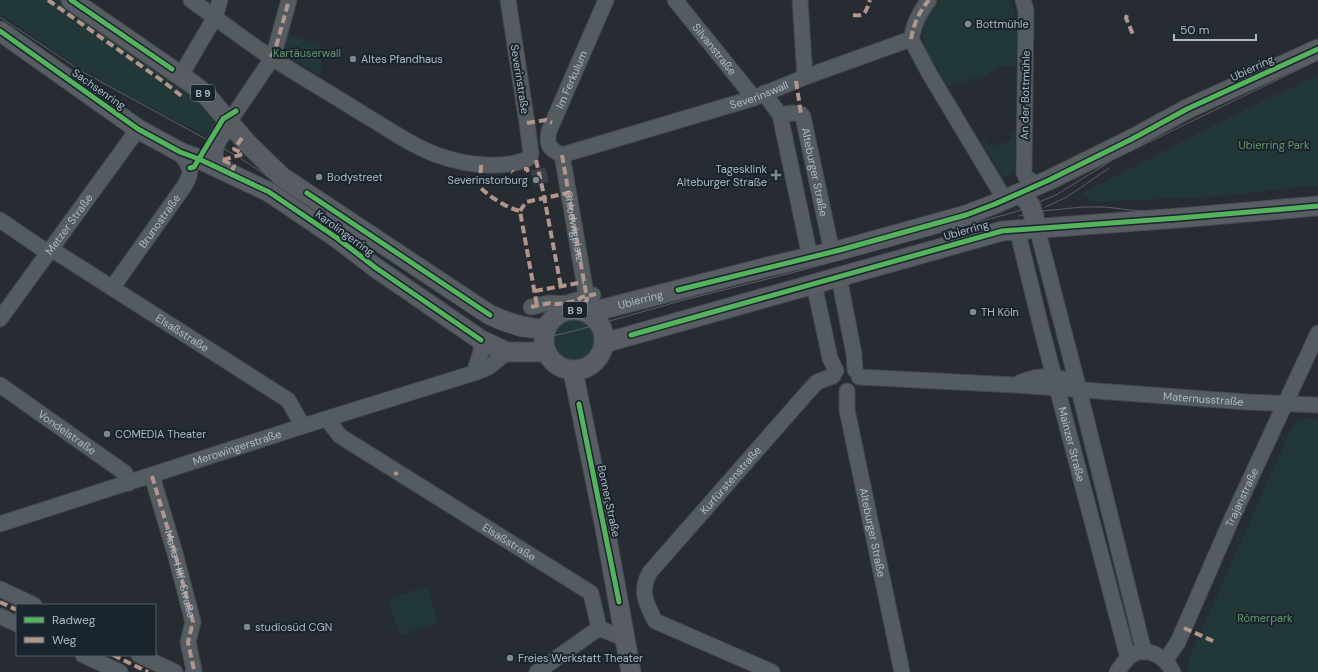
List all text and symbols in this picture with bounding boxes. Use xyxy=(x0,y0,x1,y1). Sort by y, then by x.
scale bar xyxy=(1174,16,1256,42)
place label: Bottmühle xyxy=(976,17,1029,31)
marker: Bottmühle xyxy=(963,19,973,29)
street label: Silvanstraße xyxy=(690,20,740,78)
text: 50 m xyxy=(1180,22,1209,38)
street label: Severinstraße xyxy=(508,43,532,115)
park label: Kartäuserwall xyxy=(273,46,341,60)
street label: Im Ferkulum xyxy=(553,48,590,111)
street label: An der Bottmühle xyxy=(1017,50,1033,140)
place label: Altes Pfandhaus xyxy=(361,52,443,66)
street label: Ubierring xyxy=(1228,52,1276,84)
marker: Altes Pfandhaus xyxy=(348,54,358,64)
street label: Sachsenring xyxy=(69,65,129,113)
street label: Severinswall xyxy=(728,78,790,112)
road number: B 9 xyxy=(191,85,215,101)
street label: Alteburger Straße xyxy=(798,126,831,218)
park label: Ubierring Park xyxy=(1239,138,1310,152)
place label: Tagesklink Alteburger Straße xyxy=(676,162,767,189)
marker: Tagesklink Alteburger Straße xyxy=(770,169,782,181)
place label: Bodystreet xyxy=(327,170,383,184)
marker: Bodystreet xyxy=(314,172,324,182)
place label: Severinstorburg xyxy=(448,173,528,187)
marker: Severinstorburg xyxy=(531,175,541,185)
street label: Chlodwigplatz xyxy=(561,189,587,263)
street label: Metzer Straße xyxy=(42,191,96,258)
street label: Brunostraße xyxy=(136,191,183,251)
street label: Karolingerring xyxy=(313,207,377,259)
street label: Ubierring xyxy=(942,217,990,243)
street label: Ubierring xyxy=(616,287,664,312)
road number: B 9 xyxy=(563,302,587,318)
place label: TH Köln xyxy=(981,305,1019,319)
marker: TH Köln xyxy=(968,307,978,317)
street label: Elsaßstraße xyxy=(153,311,212,355)
street label: Maternusstraße xyxy=(1162,389,1244,409)
street label: Mainzer Straße xyxy=(1055,405,1088,483)
street label: Vondelstraße xyxy=(35,407,99,458)
street label: Merowingerstraße xyxy=(191,426,283,468)
place label: COMEDIA Theater xyxy=(115,427,206,441)
marker: COMEDIA Theater xyxy=(102,429,112,439)
street label: Kurfürstenstraße xyxy=(697,443,764,517)
street label: Bonner Straße xyxy=(595,464,623,538)
street label: Trajanstraße xyxy=(1222,466,1261,529)
street label: Alteburger Straße xyxy=(857,487,889,578)
street label: Elsaßstraße xyxy=(480,520,539,564)
street label: Maria-Hilf-Straße xyxy=(162,528,199,619)
legend xyxy=(16,604,156,656)
park label: Römerpark xyxy=(1237,611,1293,625)
text: Radweg xyxy=(52,612,96,628)
place label: studiosüd CGN xyxy=(255,620,332,634)
marker: studiosüd CGN xyxy=(242,622,252,632)
text: Weg xyxy=(52,632,77,648)
place label: Freies Werkstatt Theater xyxy=(518,651,643,665)
marker: Freies Werkstatt Theater xyxy=(505,653,515,663)

